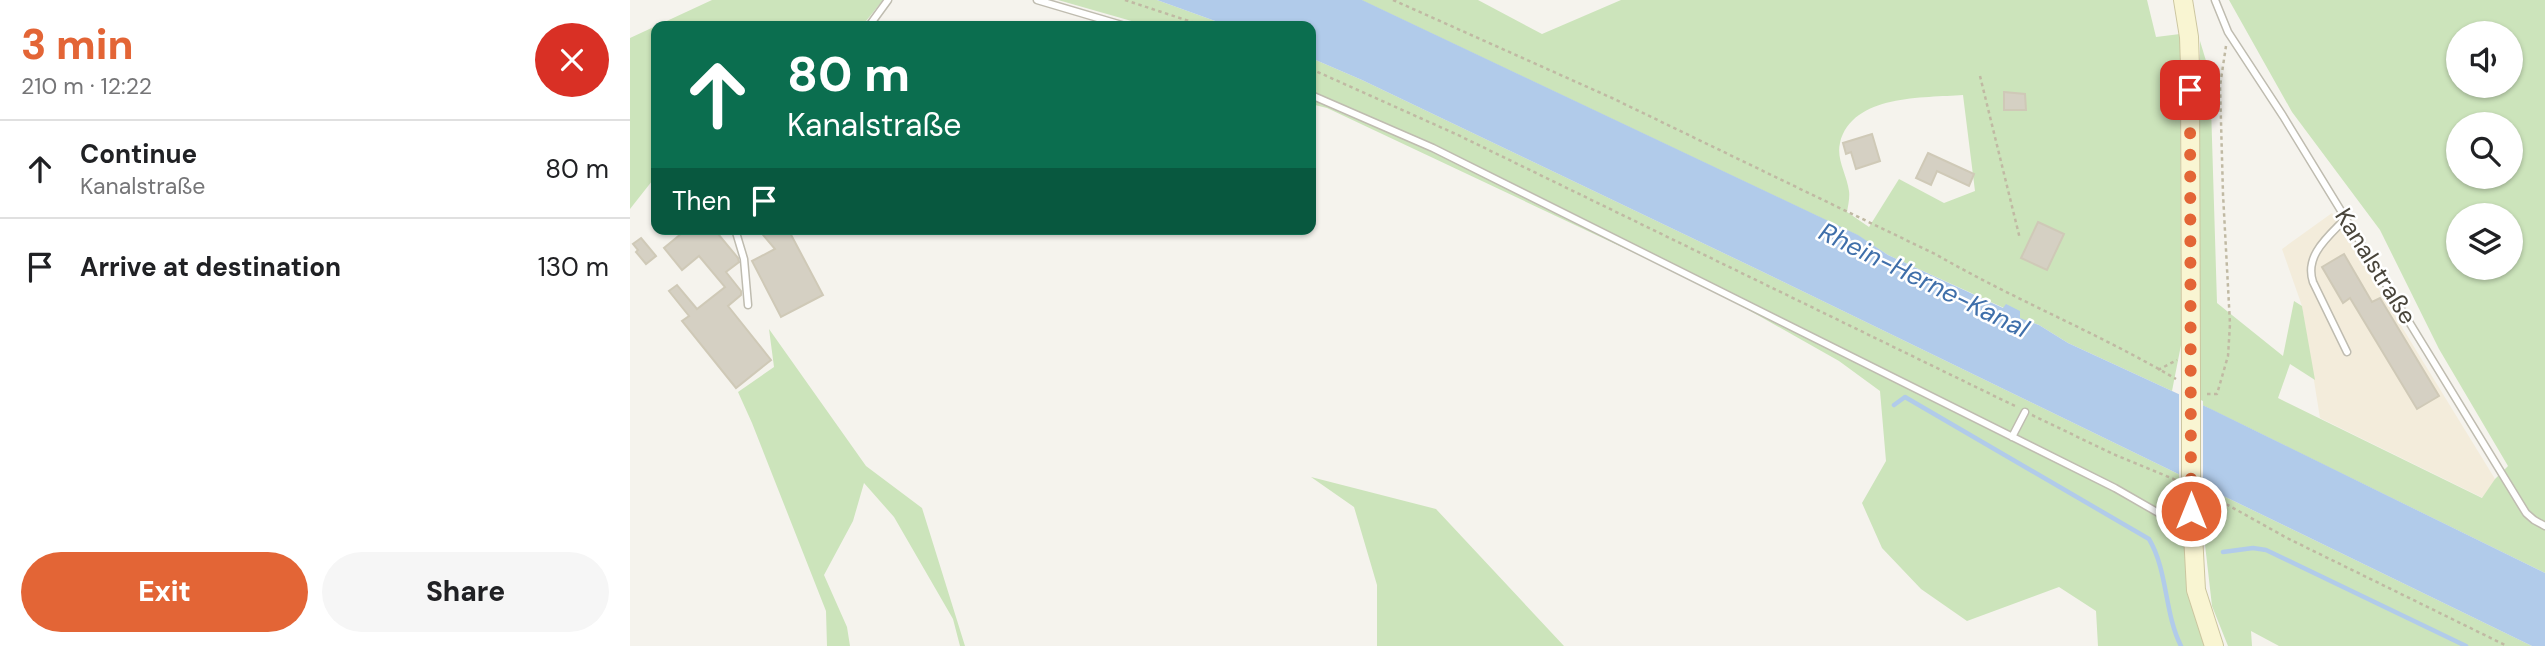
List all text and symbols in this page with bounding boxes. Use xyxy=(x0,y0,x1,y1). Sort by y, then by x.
text: 3 min xyxy=(21,17,134,72)
map controls xyxy=(2446,21,2523,280)
button: sound xyxy=(2446,21,2523,98)
button: close xyxy=(535,23,609,97)
text: 80 m xyxy=(787,42,910,106)
icon: ahead xyxy=(672,49,763,140)
pin xyxy=(2160,60,2220,120)
text: 210 m · 12:22 xyxy=(21,71,152,101)
icon: arrive xyxy=(2171,71,2209,109)
text: Kanalstraße xyxy=(787,104,961,146)
button: search xyxy=(2446,112,2523,189)
text: Continue xyxy=(80,137,197,171)
icon: ahead xyxy=(21,150,59,188)
text: 80 m xyxy=(545,152,609,186)
text: Kanalstraße xyxy=(80,171,205,201)
icon: arrive xyxy=(745,182,783,220)
text: Then xyxy=(672,184,731,218)
street label: Kanalstraße xyxy=(2328,202,2424,330)
button: layers xyxy=(2446,203,2523,280)
water label: Rhein-Herne-Kanal xyxy=(1813,214,2036,346)
icon: arrive xyxy=(21,248,59,286)
text: Arrive at destination xyxy=(80,250,341,284)
text: 130 m xyxy=(538,250,609,284)
position arrow xyxy=(2154,474,2228,548)
button: Exit xyxy=(21,552,308,632)
button: Share xyxy=(322,552,609,632)

